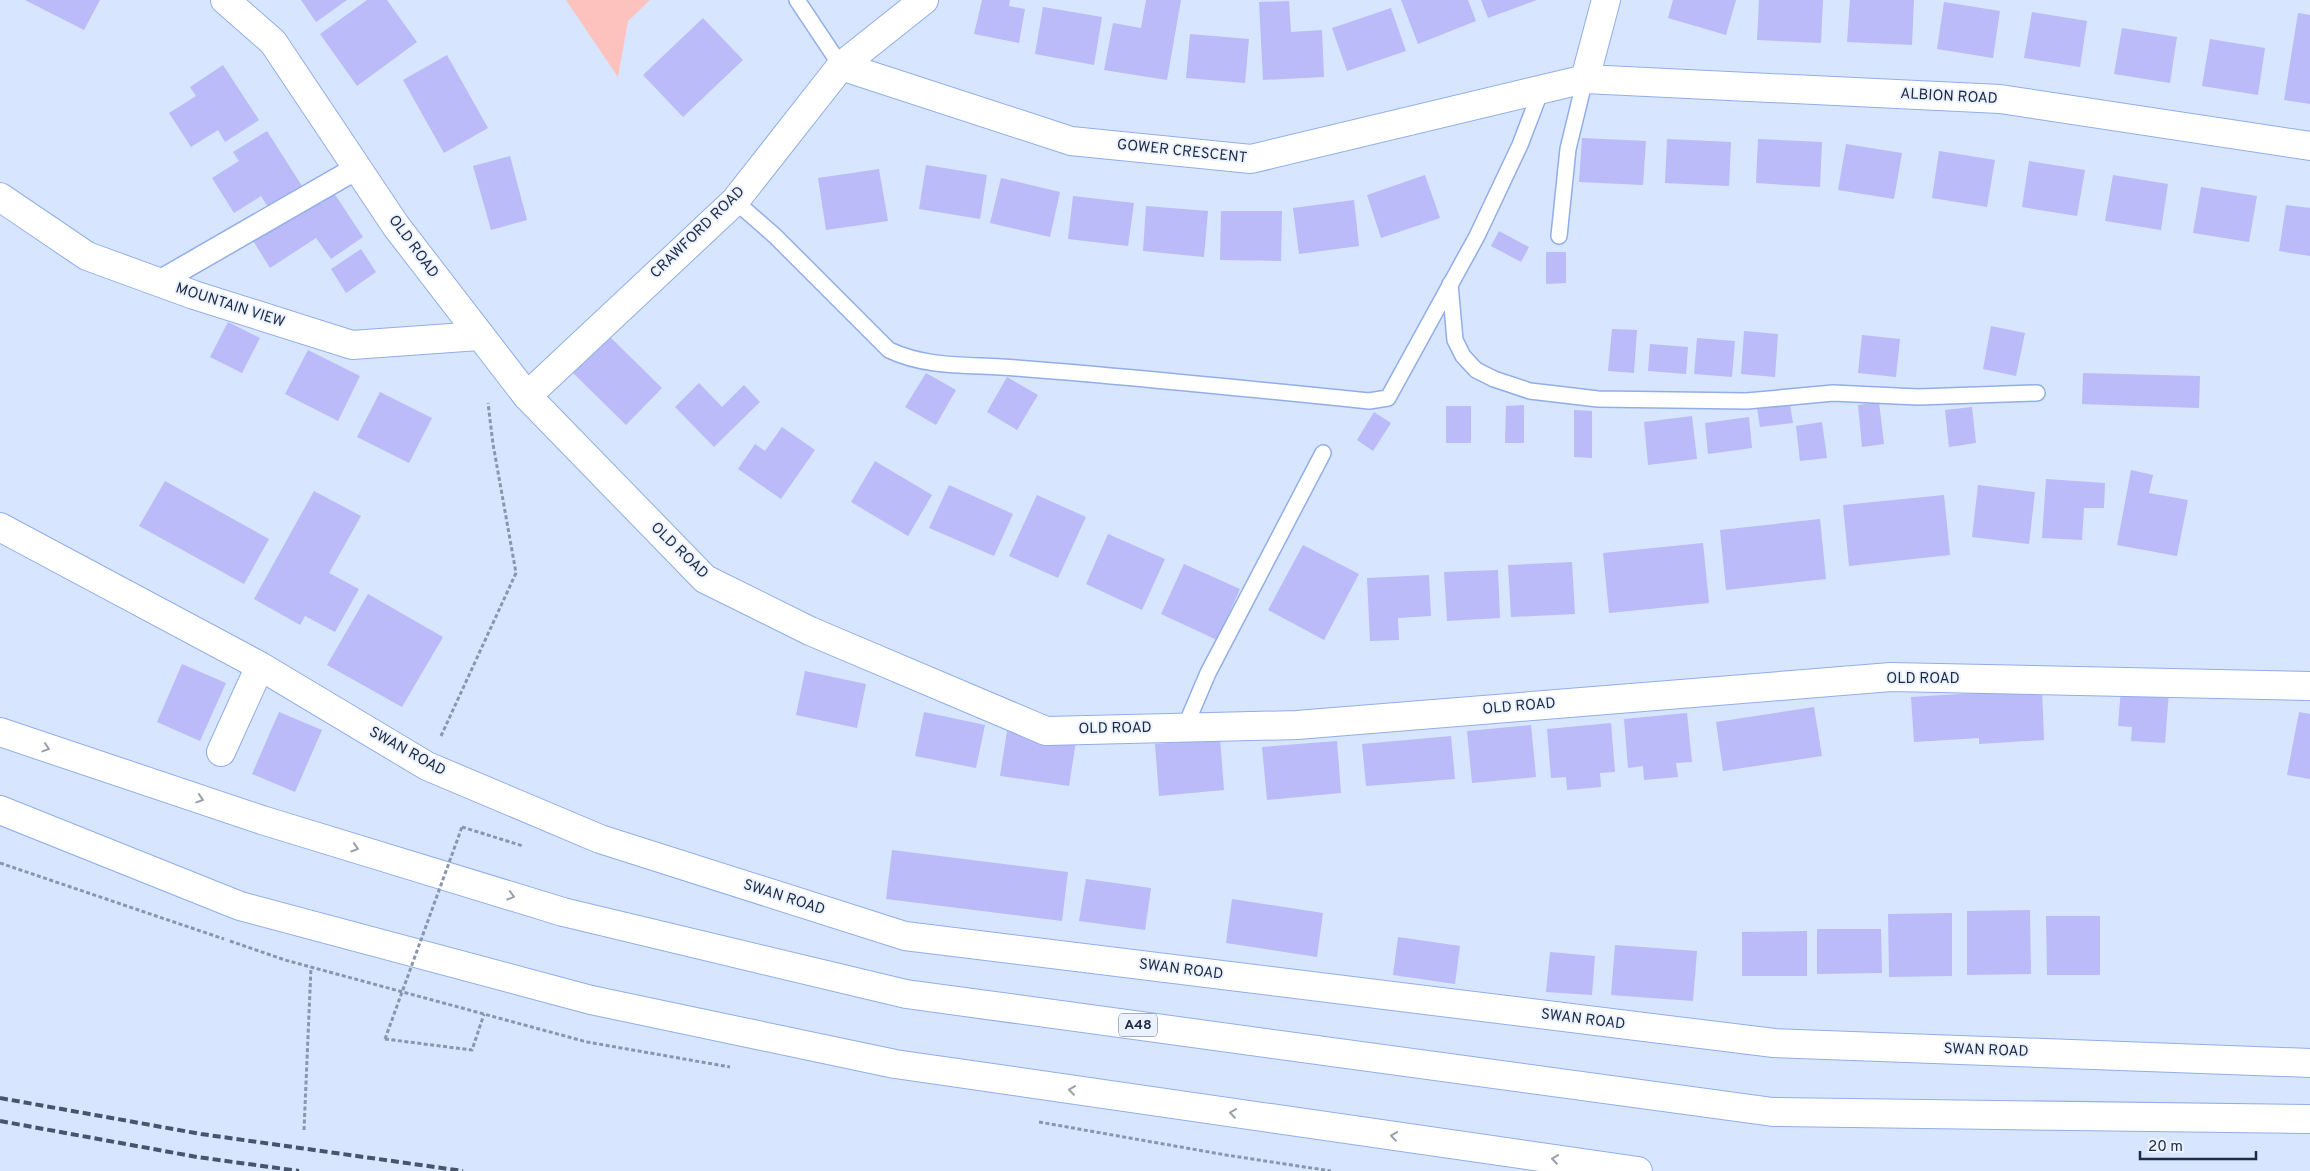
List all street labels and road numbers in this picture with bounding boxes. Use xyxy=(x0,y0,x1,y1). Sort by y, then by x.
street label: ALBION ROAD xyxy=(1900,85,1998,109)
street label: GOWER CRESCENT xyxy=(1116,136,1248,168)
street label: CRAWFORD ROAD xyxy=(647,183,749,283)
street label: OLD ROAD xyxy=(384,212,442,282)
street label: MOUNTAIN VIEW xyxy=(173,279,287,333)
street label: OLD ROAD xyxy=(646,519,712,583)
street label: OLD ROAD xyxy=(1886,670,1960,689)
street label: OLD ROAD xyxy=(1482,694,1556,720)
street label: OLD ROAD xyxy=(1078,719,1152,739)
street label: SWAN ROAD xyxy=(365,723,449,781)
street label: SWAN ROAD xyxy=(741,876,827,920)
street label: SWAN ROAD xyxy=(1138,955,1224,985)
street label: SWAN ROAD xyxy=(1540,1005,1626,1035)
road number: A48 xyxy=(1119,1014,1157,1036)
street label: SWAN ROAD xyxy=(1943,1040,2029,1062)

